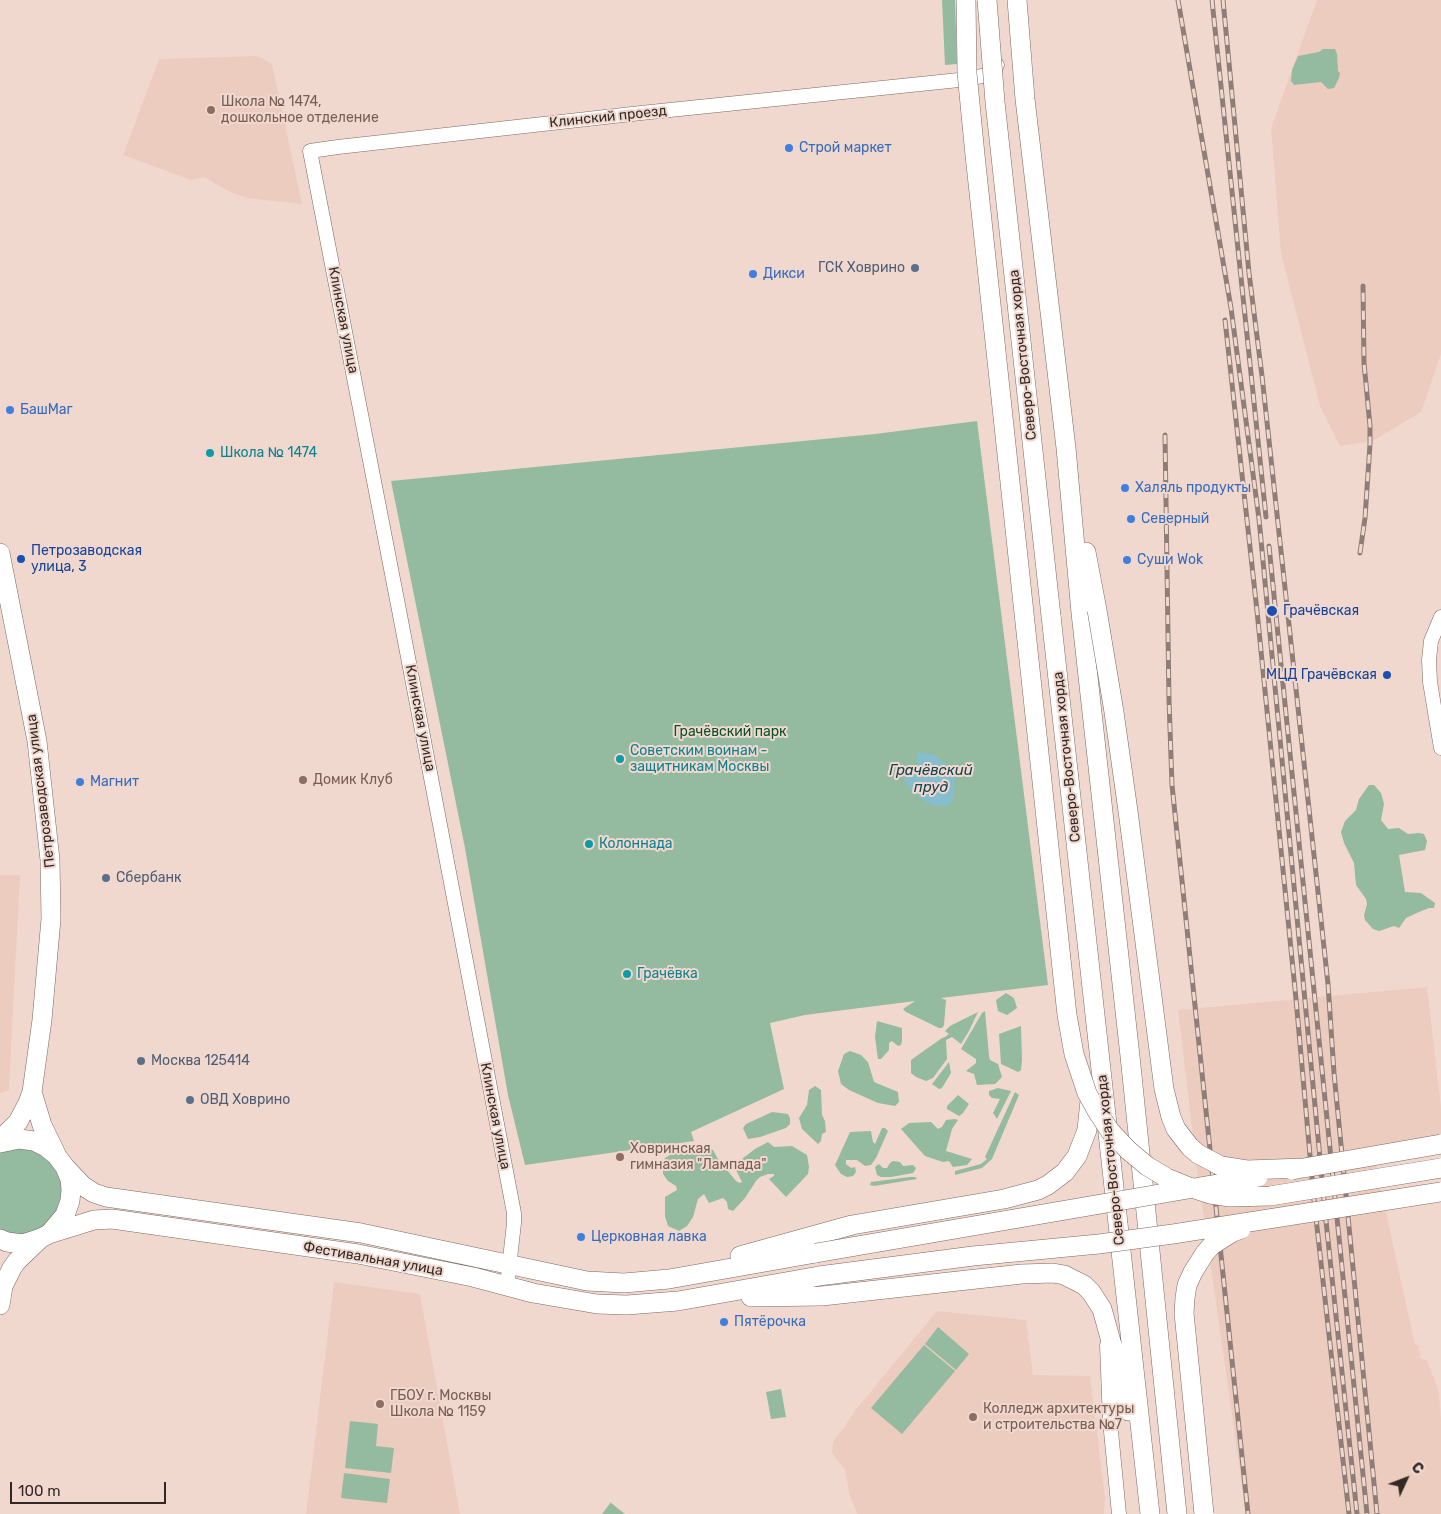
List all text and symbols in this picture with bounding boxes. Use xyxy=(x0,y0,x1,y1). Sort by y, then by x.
place label: Школа № 1474, дошкольное отделение xyxy=(221,94,379,126)
street label: Клинский проезд xyxy=(548,102,668,132)
marker: Школа № 1474, дошкольное отделение xyxy=(205,104,217,116)
place label: Строй маркет xyxy=(799,140,892,156)
marker: Строй маркет xyxy=(783,142,795,154)
place label: ГСК Ховрино xyxy=(818,260,905,276)
marker: ГСК Ховрино xyxy=(909,262,921,274)
street label: Клинская улица xyxy=(324,265,362,375)
place label: Дикси xyxy=(763,266,805,282)
marker: Дикси xyxy=(747,268,759,280)
street label: Северо-Восточная хорда xyxy=(1006,269,1040,441)
place label: БашМаг xyxy=(20,402,73,418)
marker: БашМаг xyxy=(4,404,16,416)
place label: Школа № 1474 xyxy=(220,445,317,461)
marker: Школа № 1474 xyxy=(204,447,216,459)
place label: Халяль продукты xyxy=(1135,480,1251,496)
marker: Халяль продукты xyxy=(1119,482,1131,494)
place label: Северный xyxy=(1141,511,1209,527)
marker: Северный xyxy=(1125,513,1137,525)
place label: Петрозаводская улица, 3 xyxy=(31,543,142,576)
place label: Суши Wok xyxy=(1137,552,1203,568)
marker: Петрозаводская улица, 3 xyxy=(15,553,27,565)
marker: Суши Wok xyxy=(1121,554,1133,566)
place label: Грачёвская xyxy=(1283,603,1359,619)
marker: Грачёвская xyxy=(1265,604,1279,618)
street label: Клинская улица xyxy=(401,663,439,773)
place label: МЦД Грачёвская xyxy=(1266,667,1377,683)
marker: МЦД Грачёвская xyxy=(1381,669,1393,681)
street label: Северо-Восточная хорда xyxy=(1050,671,1084,843)
street label: Петрозаводская улица xyxy=(23,713,59,869)
park label: Грачёвский парк xyxy=(673,724,787,740)
place label: Советским воинам - защитникам Москвы xyxy=(630,743,769,776)
marker: Советским воинам - защитникам Москвы xyxy=(614,753,626,765)
water label: Грачёвский пруд xyxy=(889,762,973,797)
place label: Домик Клуб xyxy=(313,772,393,788)
place label: Магнит xyxy=(90,774,139,790)
marker: Домик Клуб xyxy=(297,774,309,786)
marker: Магнит xyxy=(74,776,86,788)
place label: Колоннада xyxy=(599,836,673,852)
marker: Колоннада xyxy=(583,838,595,850)
place label: Сбербанк xyxy=(116,870,182,886)
marker: Сбербанк xyxy=(100,872,112,884)
place label: Грачёвка xyxy=(637,966,698,982)
marker: Грачёвка xyxy=(621,968,633,980)
place label: Москва 125414 xyxy=(151,1053,250,1069)
marker: Москва 125414 xyxy=(135,1055,147,1067)
street label: Клинская улица xyxy=(476,1061,514,1171)
street label: Северо-Восточная хорда xyxy=(1094,1074,1128,1246)
place label: ОВД Ховрино xyxy=(200,1092,290,1108)
marker: ОВД Ховрино xyxy=(184,1094,196,1106)
place label: Ховринская гимназия "Лампада" xyxy=(630,1141,766,1174)
marker: Ховринская гимназия "Лампада" xyxy=(614,1151,626,1163)
place label: Церковная лавка xyxy=(591,1229,707,1245)
marker: Церковная лавка xyxy=(575,1231,587,1243)
street label: Фестивальная улица xyxy=(302,1238,444,1280)
place label: Пятёрочка xyxy=(734,1314,806,1330)
marker: Пятёрочка xyxy=(718,1316,730,1328)
place label: ГБОУ г. Москвы Школа № 1159 xyxy=(390,1388,491,1420)
marker: ГБОУ г. Москвы Школа № 1159 xyxy=(374,1398,386,1410)
place label: Колледж архитектуры и строительства №7 xyxy=(983,1401,1134,1434)
marker: Колледж архитектуры и строительства №7 xyxy=(967,1411,979,1423)
north arrow xyxy=(1381,1454,1431,1504)
text: С xyxy=(1408,1459,1427,1478)
scale bar xyxy=(12,1472,169,1504)
text: 100 m xyxy=(18,1482,60,1500)

